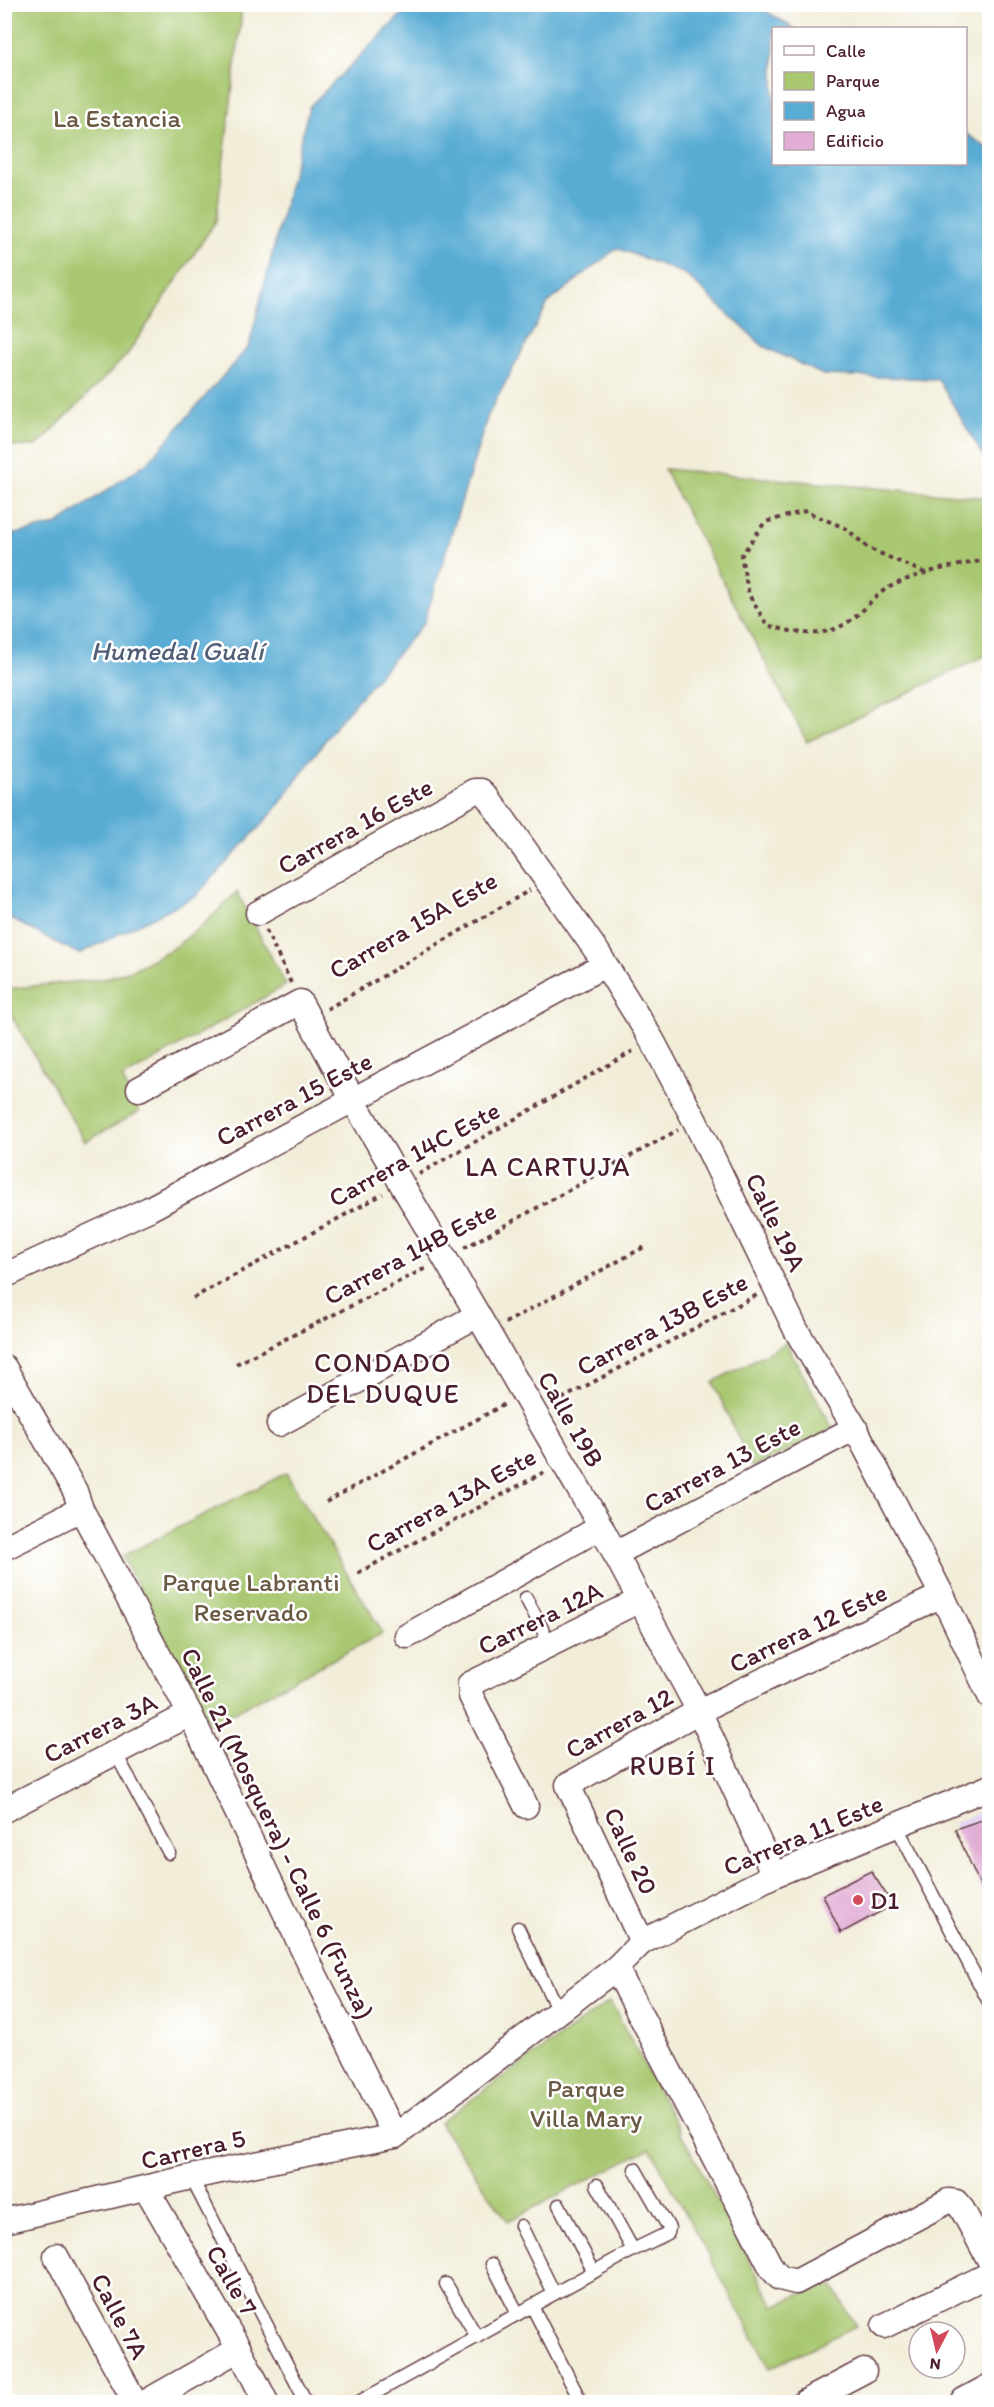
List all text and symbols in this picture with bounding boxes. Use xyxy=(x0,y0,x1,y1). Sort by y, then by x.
legend xyxy=(772,27,967,165)
text: Calle xyxy=(826,40,866,62)
text: Parque xyxy=(826,70,880,92)
text: Agua xyxy=(826,100,866,122)
park label: La Estancia xyxy=(53,102,181,134)
text: Edificio xyxy=(826,130,884,152)
water label: Humedal Gualí xyxy=(91,634,267,667)
street label: Carrera 16 Este xyxy=(272,770,438,882)
street label: Carrera 15A Este xyxy=(323,864,503,986)
street label: Carrera 15 Este xyxy=(211,1044,377,1154)
street label: Carrera 14C Este xyxy=(323,1094,505,1214)
district label: LA CARTUJA xyxy=(465,1150,631,1183)
street label: Calle 19A xyxy=(738,1168,814,1277)
street label: Carrera 14B Este xyxy=(318,1194,502,1312)
street label: Carrera 13B Este xyxy=(571,1265,753,1383)
district label: CONDADO DEL DUQUE xyxy=(306,1346,460,1410)
street label: Calle 19B xyxy=(531,1365,611,1473)
street label: Carrera 13 Este xyxy=(638,1410,806,1520)
street label: Carrera 13A Este xyxy=(360,1440,542,1560)
park label: Parque Labranti Reservado xyxy=(162,1566,340,1628)
street label: Carrera 12A xyxy=(472,1574,608,1662)
street label: Carrera 12 Este xyxy=(724,1576,892,1680)
street label: Calle 21 (Mosquera) - Calle 6 (Funza) xyxy=(174,1642,382,2024)
street label: Carrera 12 xyxy=(560,1680,679,1766)
street label: Carrera 3A xyxy=(38,1686,162,1770)
district label: RUBÍ I xyxy=(630,1749,716,1782)
street label: Carrera 11 Este xyxy=(718,1787,888,1883)
street label: Calle 20 xyxy=(597,1802,665,1900)
place label: D1 xyxy=(870,1884,899,1916)
marker: D1 xyxy=(851,1893,865,1907)
park label: Parque Villa Mary xyxy=(530,2072,642,2134)
street label: Carrera 5 xyxy=(138,2121,248,2177)
street label: Calle 7 xyxy=(199,2239,265,2321)
street label: Calle 7A xyxy=(84,2268,156,2365)
north arrow xyxy=(907,2320,967,2380)
text: N xyxy=(929,2354,942,2374)

